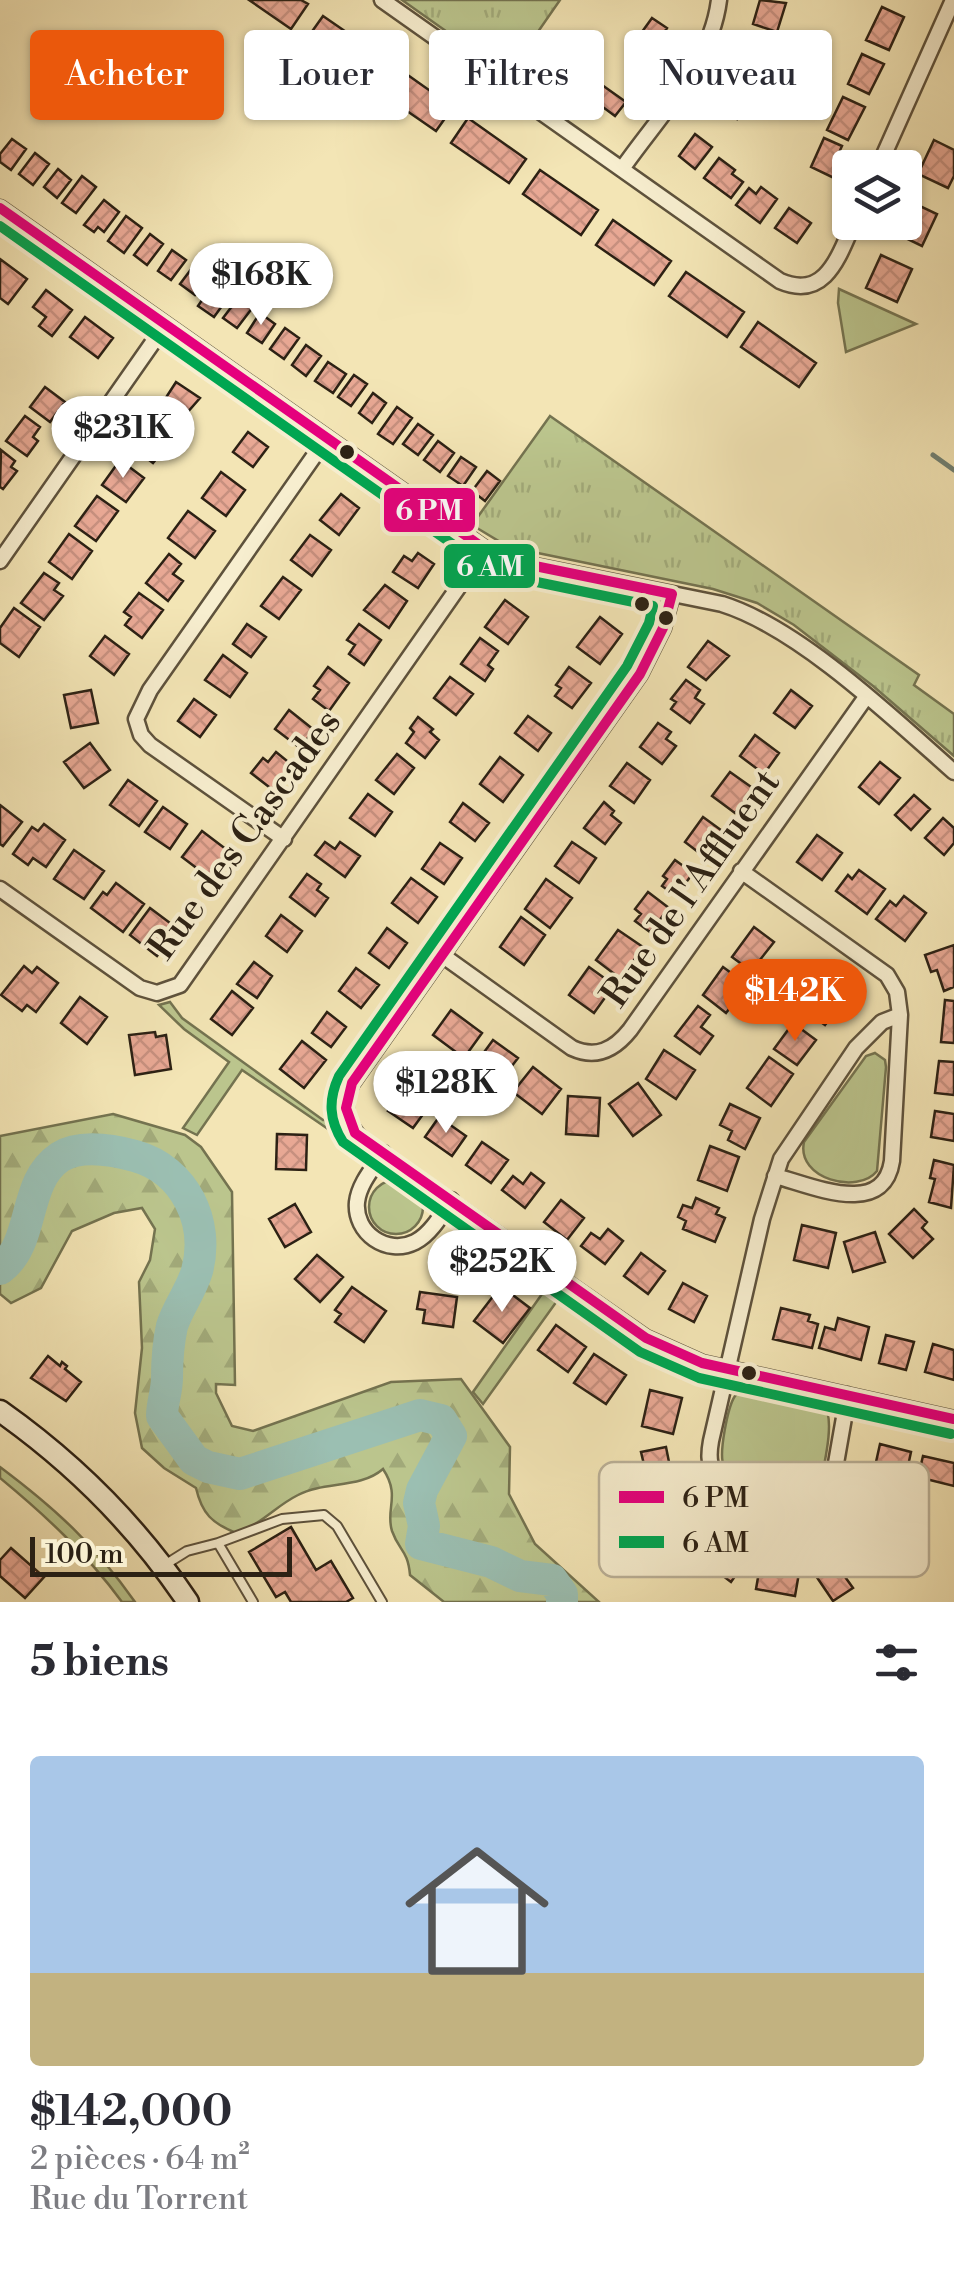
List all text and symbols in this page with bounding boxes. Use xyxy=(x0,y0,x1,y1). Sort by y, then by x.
chip: Acheter xyxy=(30,30,224,120)
chip: Louer xyxy=(244,30,409,120)
chip: Filtres xyxy=(429,30,604,120)
chip: Nouveau xyxy=(624,30,832,120)
map controls xyxy=(832,150,922,240)
button: layers xyxy=(832,150,922,240)
pin: $168K xyxy=(191,243,331,328)
text: $168K xyxy=(211,255,311,295)
pin: $231K xyxy=(53,396,193,481)
text: $231K xyxy=(74,408,172,448)
unlabelled marker xyxy=(337,442,357,462)
line badge: 6 PM xyxy=(382,486,477,534)
text: 6 PM xyxy=(395,494,463,529)
line badge: 6 AM xyxy=(442,542,537,590)
text: 6 AM xyxy=(456,550,524,585)
unlabelled marker xyxy=(632,594,652,614)
unlabelled marker xyxy=(656,608,676,628)
street label: Rue des Cascades xyxy=(139,701,352,969)
street label: Rue de l'Affluent xyxy=(592,761,791,1017)
pin: $142K xyxy=(725,959,865,1044)
text: $142K xyxy=(745,971,845,1011)
pin: $128K xyxy=(376,1051,516,1136)
text: $128K xyxy=(395,1063,497,1103)
pin: $252K xyxy=(432,1230,572,1315)
text: $252K xyxy=(450,1242,554,1282)
unlabelled marker xyxy=(739,1363,759,1383)
legend xyxy=(599,1462,929,1577)
text: 6 PM xyxy=(682,1481,749,1516)
text: 6 AM xyxy=(682,1526,749,1561)
scale bar xyxy=(30,1532,292,1576)
text: 100 m xyxy=(45,1537,124,1572)
icon: filters xyxy=(869,1635,924,1690)
text: 5 biens xyxy=(30,1636,169,1689)
icon: home xyxy=(387,1821,567,2001)
text: $142,000 xyxy=(30,2086,232,2139)
text: 2 pièces · 64 m² xyxy=(30,2139,250,2179)
text: Rue du Torrent xyxy=(30,2179,248,2219)

